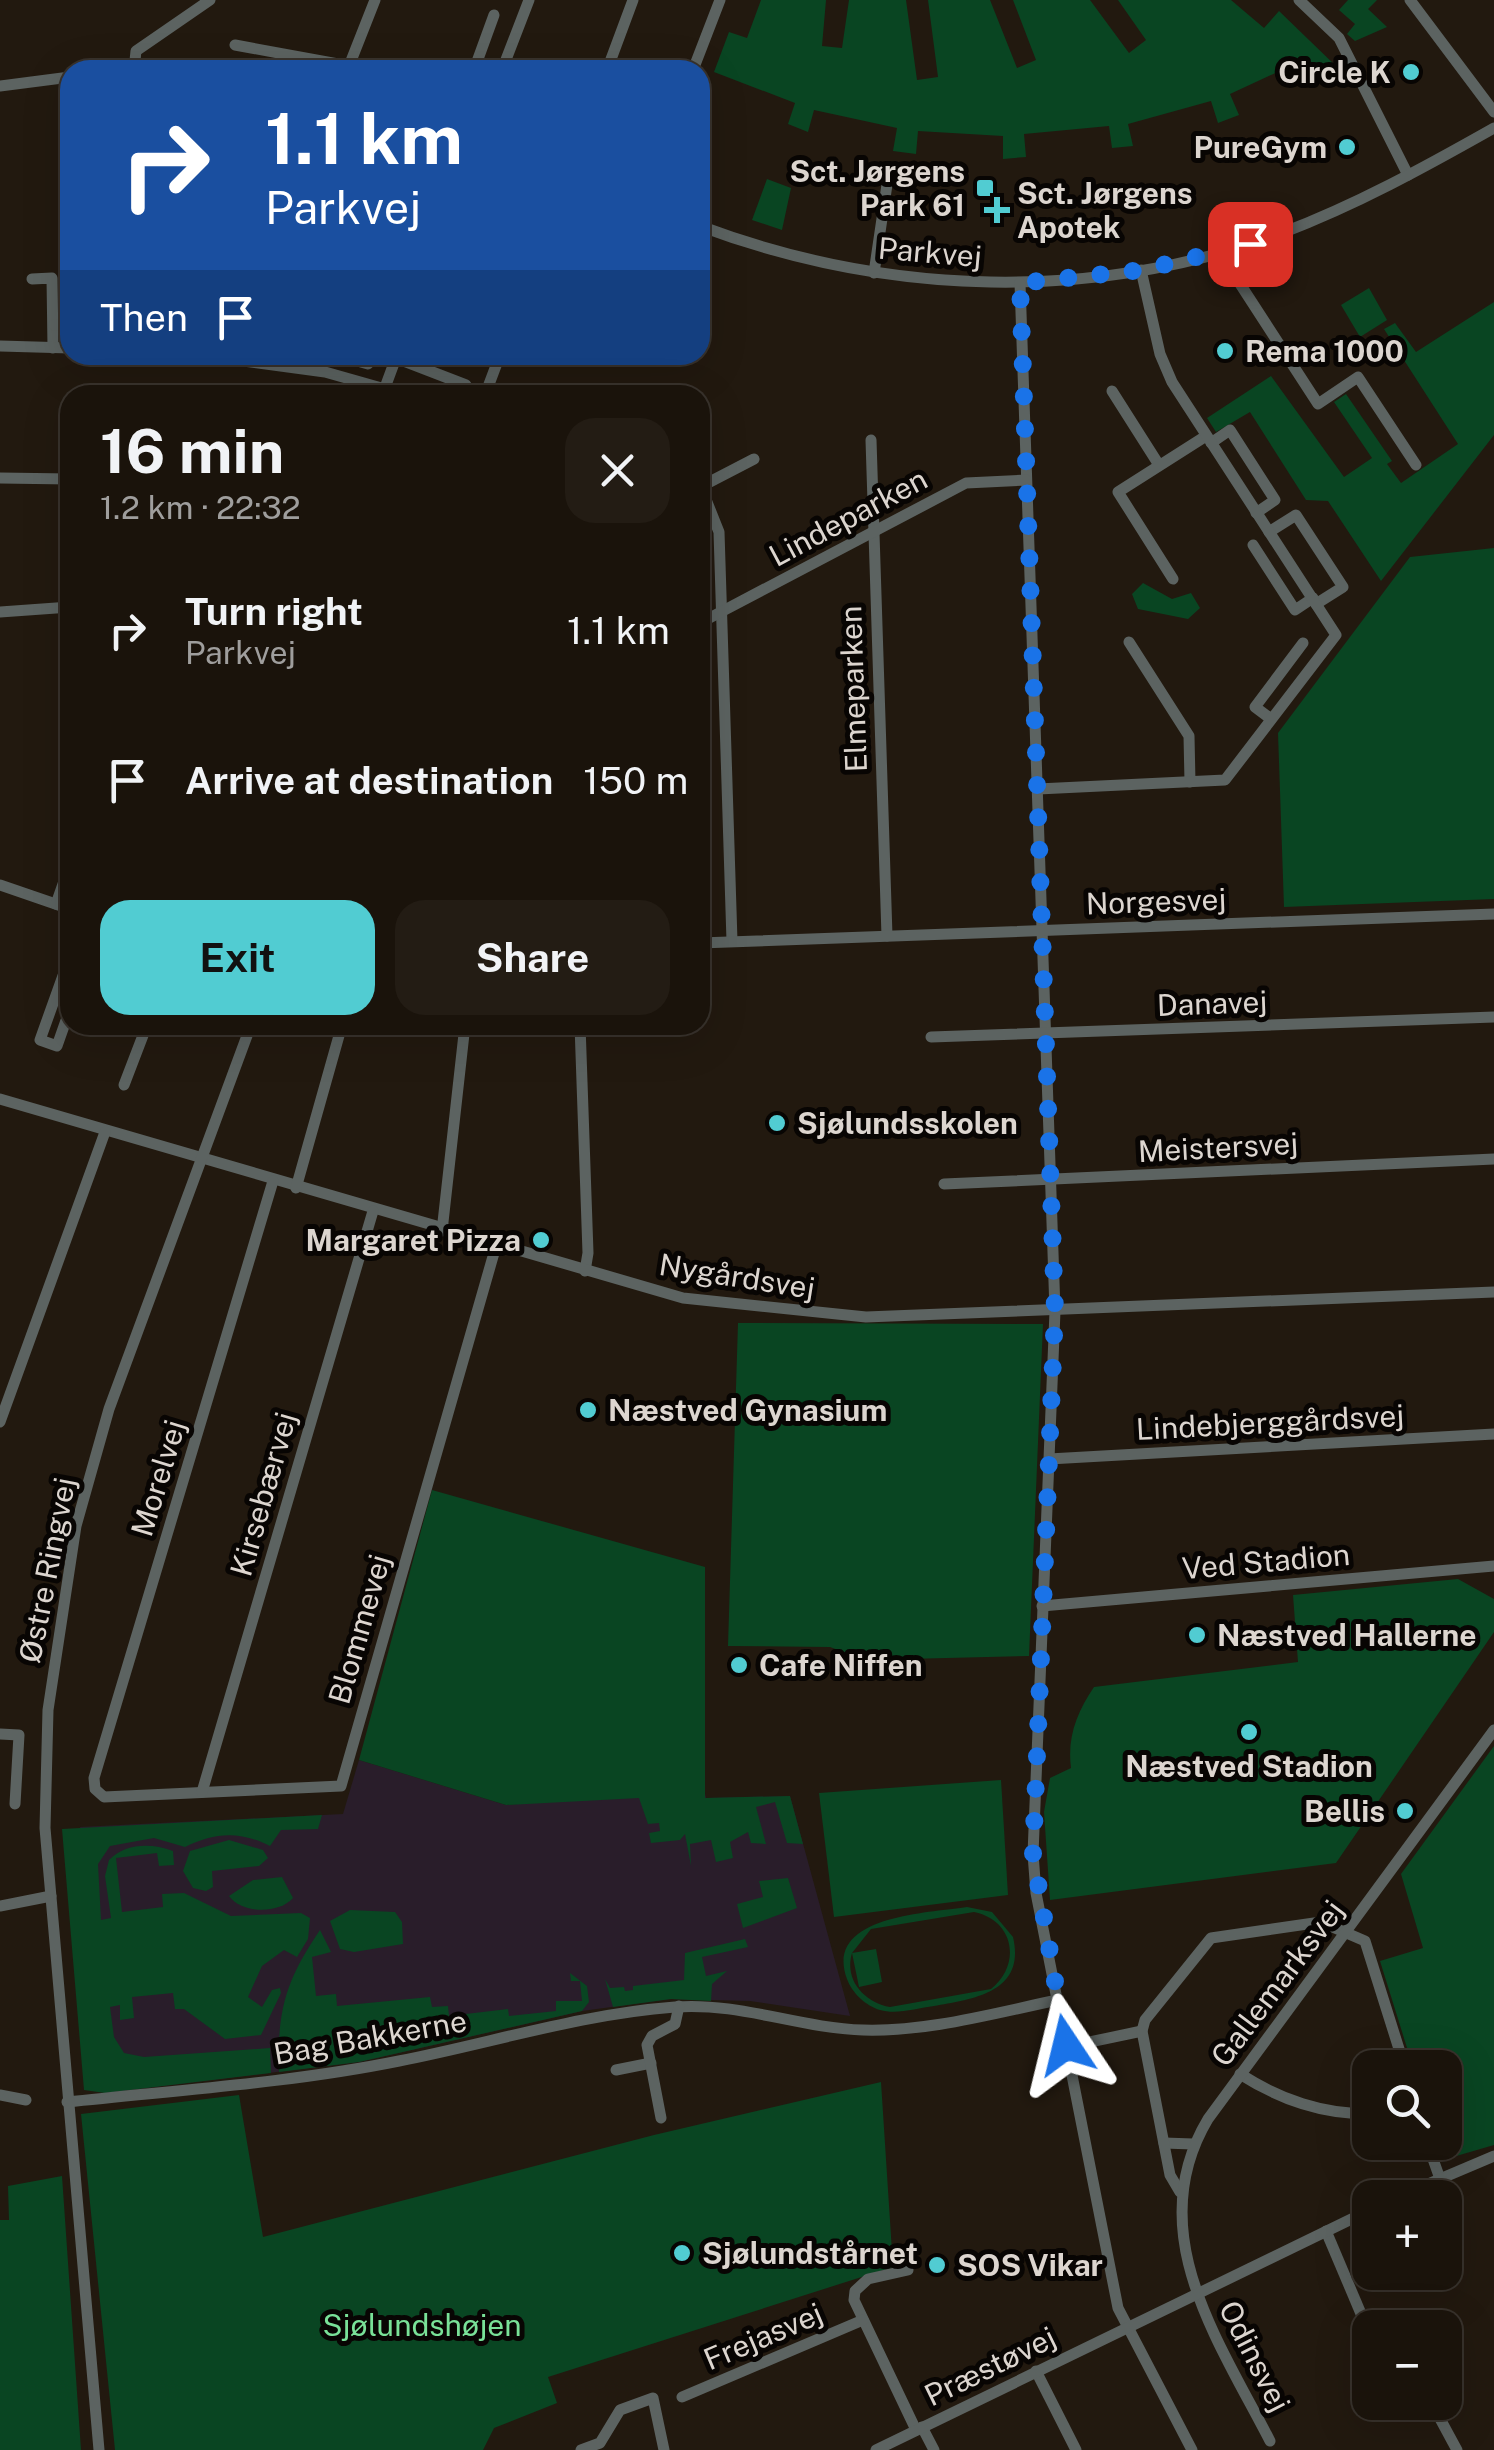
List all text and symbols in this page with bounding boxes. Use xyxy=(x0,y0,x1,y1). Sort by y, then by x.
place label: Circle K xyxy=(1278,54,1391,90)
marker: Circle K xyxy=(1400,61,1422,83)
text: 1.1 km xyxy=(265,97,463,180)
icon: right xyxy=(100,100,230,230)
place label: PureGym xyxy=(1193,129,1327,165)
marker: PureGym xyxy=(1336,136,1358,158)
place label: Sct. Jørgens Park 61 xyxy=(789,153,965,223)
place label: Sct. Jørgens Apotek xyxy=(1017,175,1193,245)
marker: Sct. Jørgens Park 61 xyxy=(974,177,996,199)
text: Parkvej xyxy=(265,181,421,234)
marker: Sct. Jørgens Apotek xyxy=(986,199,1008,221)
pin xyxy=(1208,202,1293,287)
icon: arrive xyxy=(1223,217,1278,272)
street label: Parkvej xyxy=(877,230,983,274)
icon: arrive xyxy=(208,290,263,345)
text: Then xyxy=(100,295,188,340)
place label: Rema 1000 xyxy=(1245,333,1404,369)
marker: Rema 1000 xyxy=(1214,340,1236,362)
text: 16 min xyxy=(100,416,284,487)
button: close xyxy=(565,418,670,523)
street label: Lindeparken xyxy=(763,460,933,574)
text: 1.2 km · 22:32 xyxy=(100,489,301,526)
text: Turn right xyxy=(185,589,363,634)
icon: right xyxy=(100,603,155,658)
street label: Elmeparken xyxy=(832,605,874,773)
text: 1.1 km xyxy=(567,608,670,653)
text: Parkvej xyxy=(185,634,296,671)
icon: arrive xyxy=(100,753,155,808)
text: Arrive at destination xyxy=(185,758,553,803)
text: 150 m xyxy=(583,758,688,803)
street label: Norgesvej xyxy=(1085,881,1227,921)
button: Exit xyxy=(100,900,375,1015)
button: Share xyxy=(395,900,670,1015)
street label: Danavej xyxy=(1156,983,1268,1023)
place label: Sjølundsskolen xyxy=(797,1105,1018,1141)
marker: Sjølundsskolen xyxy=(766,1112,788,1134)
street label: Meistersvej xyxy=(1137,1125,1299,1169)
place label: Margaret Pizza xyxy=(305,1222,521,1258)
marker: Margaret Pizza xyxy=(530,1229,552,1251)
street label: Nygårdsvej xyxy=(657,1246,817,1306)
place label: Næstved Gynasium xyxy=(608,1392,887,1428)
street label: Lindebjerggårdsvej xyxy=(1135,1397,1405,1447)
marker: Næstved Gynasium xyxy=(577,1399,599,1421)
street label: Kirsebærvej xyxy=(222,1408,304,1580)
street label: Morelvej xyxy=(123,1415,193,1541)
street label: Østre Ringvej xyxy=(11,1474,83,1666)
street label: Ved Stadion xyxy=(1181,1536,1351,1586)
street label: Blommevej xyxy=(321,1550,397,1708)
place label: Næstved Hallerne xyxy=(1217,1617,1477,1653)
marker: Næstved Hallerne xyxy=(1186,1624,1208,1646)
place label: Cafe Niffen xyxy=(759,1647,923,1683)
marker: Cafe Niffen xyxy=(728,1654,750,1676)
marker: Næstved Stadion xyxy=(1238,1721,1260,1743)
place label: Næstved Stadion xyxy=(1125,1748,1373,1784)
place label: Bellis xyxy=(1304,1793,1385,1829)
marker: Bellis xyxy=(1394,1800,1416,1822)
street label: Gallemarksvej xyxy=(1203,1893,1351,2073)
position arrow xyxy=(1014,1993,1118,2097)
street label: Bag Bakkerne xyxy=(271,2002,469,2072)
map controls xyxy=(1352,2050,1462,2420)
button: search xyxy=(1352,2050,1462,2160)
button: + xyxy=(1352,2180,1462,2290)
place label: Sjølundstårnet xyxy=(702,2235,918,2271)
marker: Sjølundstårnet xyxy=(671,2242,693,2264)
place label: SOS Vikar xyxy=(957,2247,1103,2283)
marker: SOS Vikar xyxy=(926,2254,948,2276)
street label: Frejasvej xyxy=(698,2295,828,2377)
street label: Odinsvej xyxy=(1212,2295,1298,2417)
park label: Sjølundshøjen xyxy=(322,2307,522,2343)
button: − xyxy=(1352,2310,1462,2420)
street label: Præstøvej xyxy=(919,2319,1061,2413)

